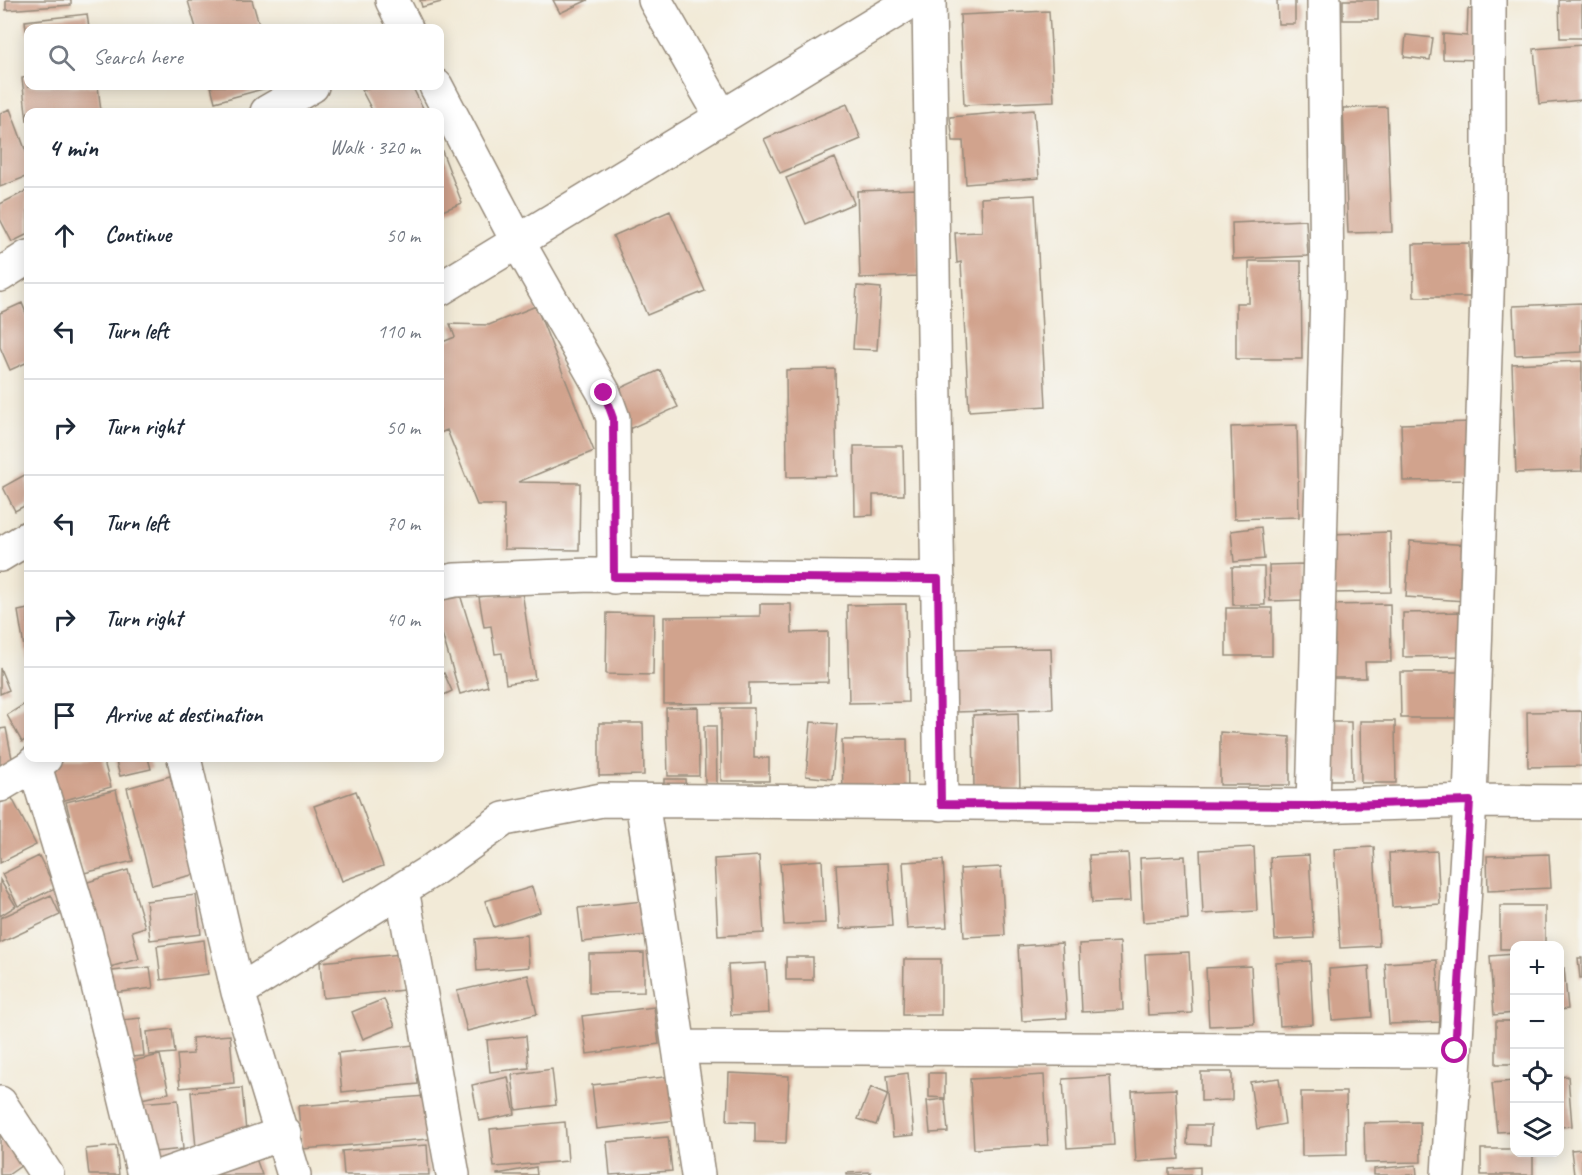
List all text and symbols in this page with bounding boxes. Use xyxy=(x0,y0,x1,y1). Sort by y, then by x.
search box xyxy=(24,24,444,90)
icon: search xyxy=(45,41,78,74)
text: Search here xyxy=(93,43,183,71)
text: 4 min xyxy=(48,131,98,164)
text: Walk · 320 m xyxy=(330,135,420,160)
icon: ahead xyxy=(48,219,81,252)
text: Continue xyxy=(105,221,171,249)
text: 50 m xyxy=(386,223,420,248)
icon: left xyxy=(48,315,81,348)
text: Turn left xyxy=(105,317,169,345)
text: 110 m xyxy=(377,319,420,344)
route end xyxy=(590,379,616,405)
icon: right xyxy=(48,411,81,444)
text: Turn right xyxy=(105,413,182,441)
text: 50 m xyxy=(386,415,420,440)
icon: left xyxy=(48,507,81,540)
text: Turn left xyxy=(105,509,169,537)
text: 70 m xyxy=(386,511,420,536)
icon: right xyxy=(48,603,81,636)
text: Turn right xyxy=(105,605,182,633)
text: 40 m xyxy=(386,607,420,632)
icon: arrive xyxy=(48,699,81,732)
text: Arrive at destination xyxy=(105,701,262,729)
map controls xyxy=(1510,941,1564,1157)
button: + xyxy=(1510,941,1564,995)
button: − xyxy=(1510,995,1564,1049)
route start xyxy=(1441,1037,1467,1063)
button: locate xyxy=(1510,1049,1564,1103)
button: layers xyxy=(1510,1103,1564,1157)

